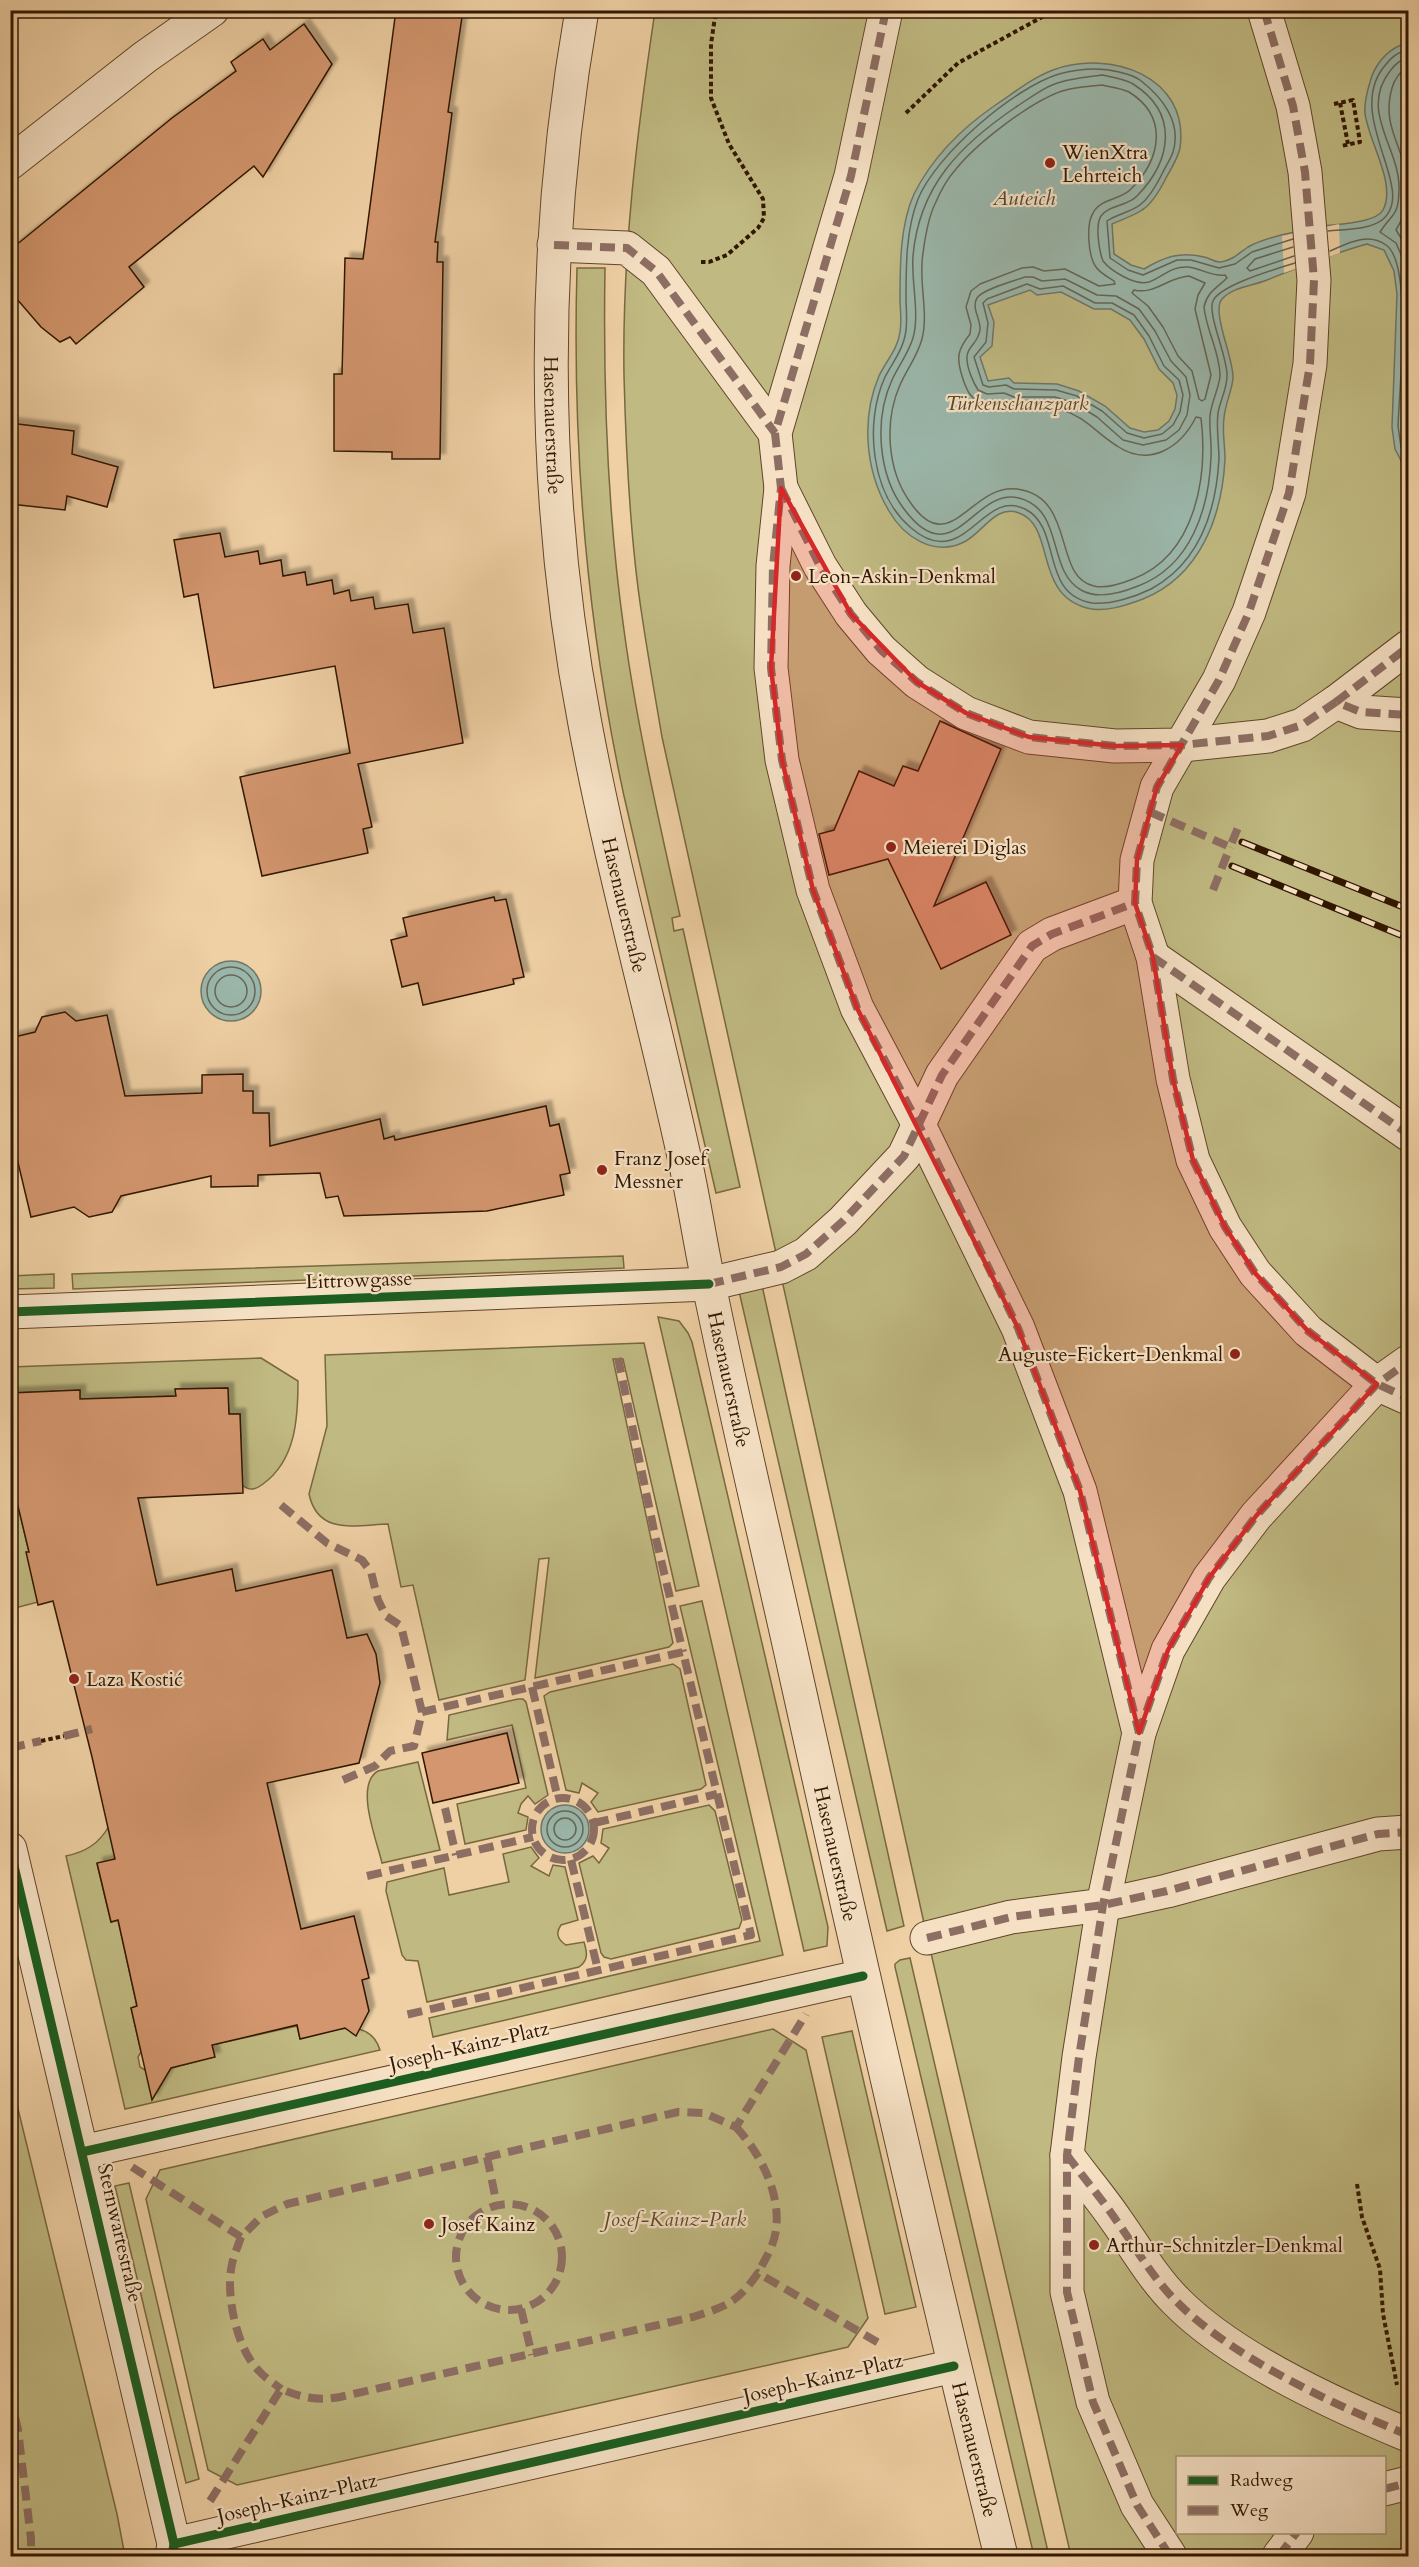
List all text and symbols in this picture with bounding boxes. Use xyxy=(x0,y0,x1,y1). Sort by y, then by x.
place label: WienXtra Lehrteich xyxy=(1061,139,1149,189)
marker: WienXtra Lehrteich xyxy=(1043,156,1057,170)
water label: Auteich xyxy=(992,184,1055,213)
street label: Hasenauerstraße xyxy=(538,356,569,495)
park label: Türkenschanzpark xyxy=(945,390,1089,417)
place label: Leon-Askin-Denkmal xyxy=(808,563,996,590)
marker: Leon-Askin-Denkmal xyxy=(789,569,803,583)
street label: Hasenauerstraße xyxy=(595,834,654,975)
place label: Meierei Diglas xyxy=(903,834,1027,861)
marker: Meierei Diglas xyxy=(884,840,898,854)
place label: Franz Josef Messner xyxy=(614,1145,709,1195)
marker: Franz Josef Messner xyxy=(595,1163,609,1177)
street label: Littrowgasse xyxy=(305,1265,413,1295)
street label: Hasenauerstraße xyxy=(701,1309,757,1450)
place label: Auguste-Fickert-Denkmal xyxy=(998,1341,1223,1368)
marker: Auguste-Fickert-Denkmal xyxy=(1228,1347,1242,1361)
place label: Laza Kostić xyxy=(86,1666,183,1693)
marker: Laza Kostić xyxy=(67,1672,81,1686)
street label: Hasenauerstraße xyxy=(807,1783,864,1924)
street label: Joseph-Kainz-Platz xyxy=(384,2014,552,2078)
street label: Sternwartestraße xyxy=(91,2161,149,2305)
park label: Josef-Kainz-Park xyxy=(599,2206,746,2233)
place label: Josef Kainz xyxy=(438,2211,535,2238)
marker: Josef Kainz xyxy=(422,2217,436,2231)
place label: Arthur-Schnitzler-Denkmal xyxy=(1106,2232,1343,2259)
marker: Arthur-Schnitzler-Denkmal xyxy=(1087,2238,1101,2252)
street label: Joseph-Kainz-Platz xyxy=(738,2346,906,2410)
street label: Hasenauerstraße xyxy=(945,2379,1004,2520)
legend xyxy=(1176,2456,1386,2534)
street label: Joseph-Kainz-Platz xyxy=(212,2466,380,2530)
text: Radweg xyxy=(1230,2468,1293,2493)
text: Weg xyxy=(1229,2498,1269,2523)

